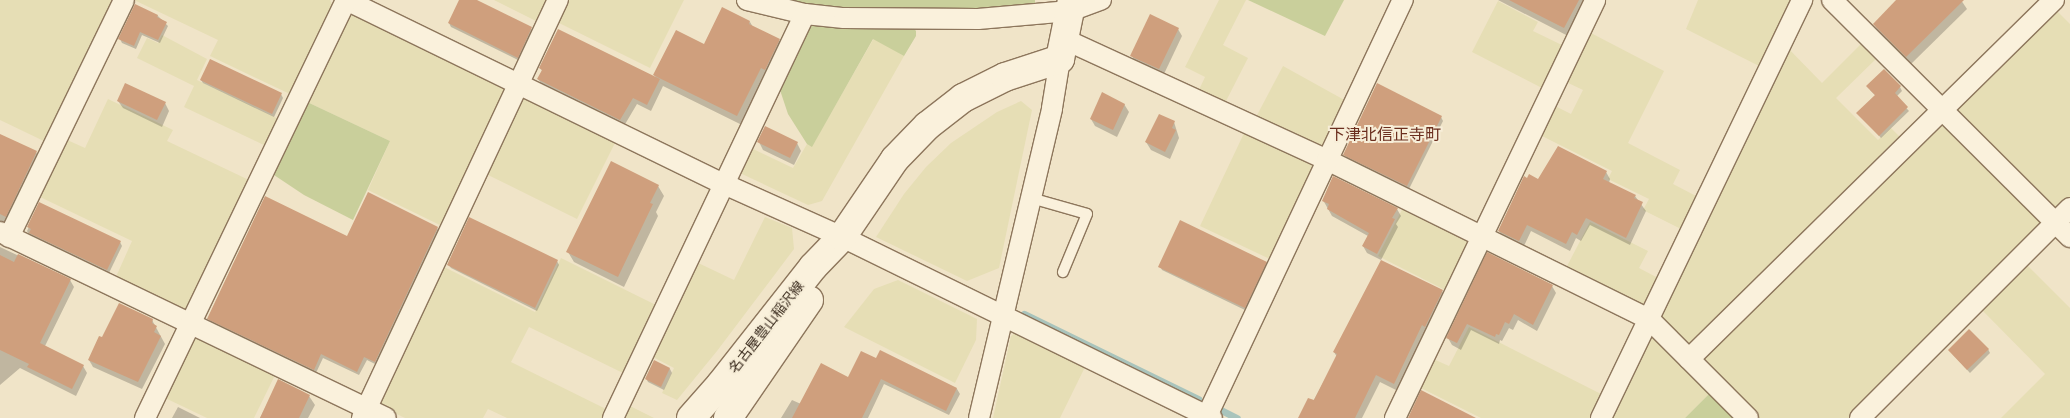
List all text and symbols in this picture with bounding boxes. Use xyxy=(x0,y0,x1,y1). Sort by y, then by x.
district label: 下津北信正寺町 xyxy=(1329,124,1441,144)
street label: 名古屋豊山稲沢線 xyxy=(725,278,807,376)

